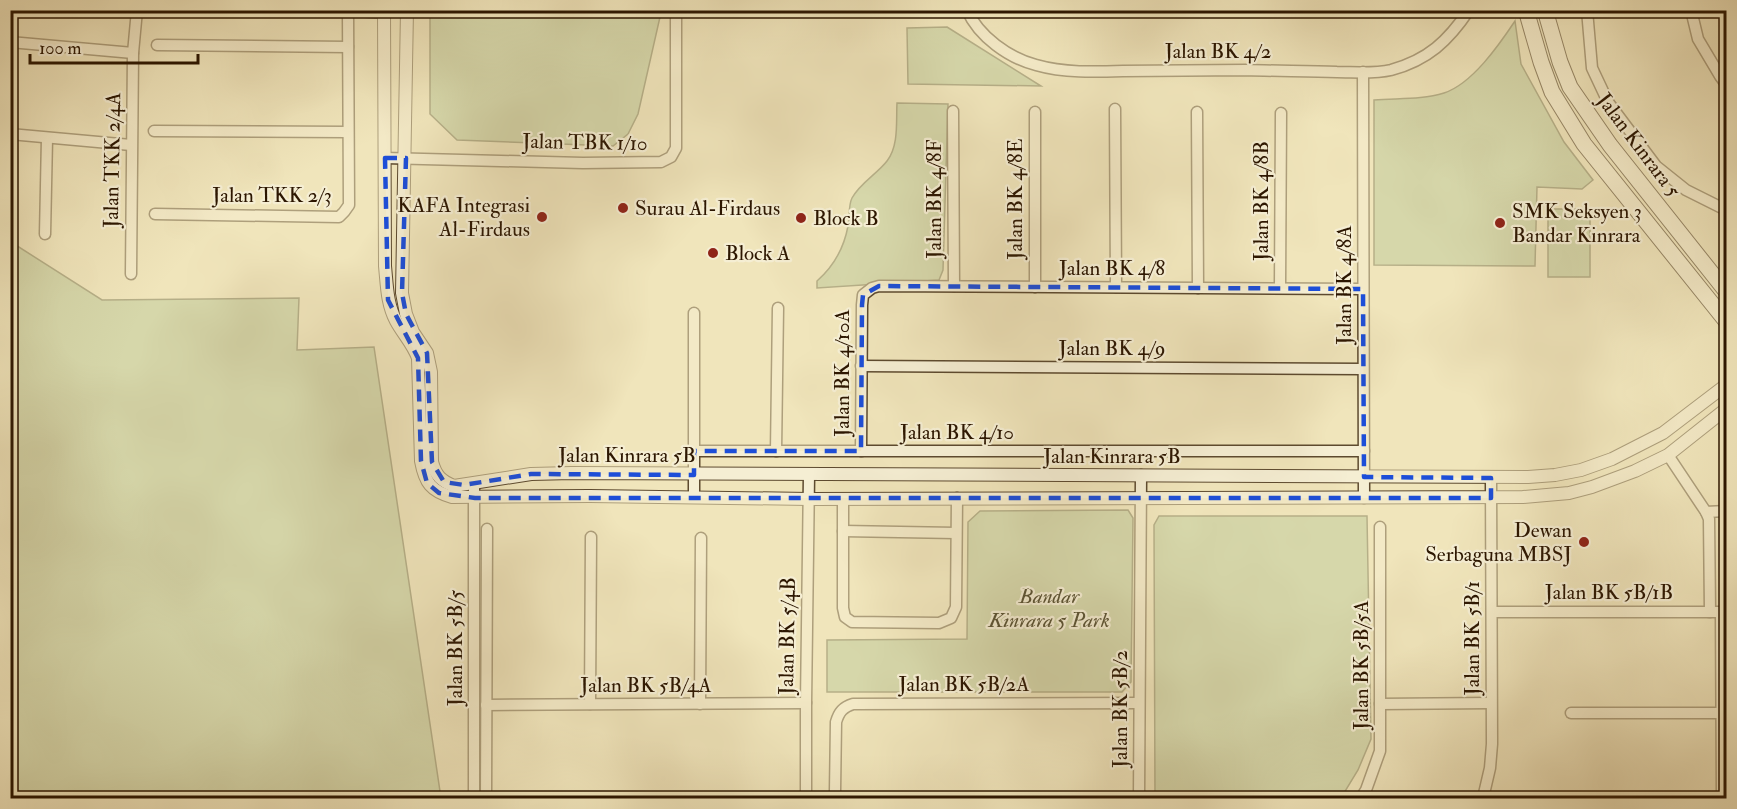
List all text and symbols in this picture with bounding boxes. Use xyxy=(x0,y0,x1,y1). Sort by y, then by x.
scale bar xyxy=(30,27,198,65)
text: 100 m xyxy=(39,37,82,60)
street label: Jalan BK 4/2 xyxy=(1164,38,1271,65)
street label: Jalan Kinrara 5 xyxy=(1590,87,1687,203)
street label: Jalan TKK 2/4A xyxy=(98,92,127,229)
street label: Jalan TBK 1/10 xyxy=(521,128,648,157)
street label: Jalan BK 4/8E xyxy=(1002,138,1029,261)
street label: Jalan BK 4/8F xyxy=(921,139,948,260)
street label: Jalan BK 4/8B xyxy=(1248,141,1275,262)
street label: Jalan TKK 2/3 xyxy=(211,182,332,209)
place label: KAFA Integrasi Al-Firdaus xyxy=(397,192,530,243)
place label: Surau Al-Firdaus xyxy=(635,195,780,222)
place label: SMK Seksyen 3 Bandar Kinrara xyxy=(1512,198,1642,249)
marker: Surau Al-Firdaus xyxy=(616,201,630,215)
place label: Block B xyxy=(813,205,879,232)
marker: KAFA Integrasi Al-Firdaus xyxy=(535,210,549,224)
marker: Block B xyxy=(794,211,808,225)
marker: SMK Seksyen 3 Bandar Kinrara xyxy=(1493,216,1507,230)
street label: Jalan BK 4/8A xyxy=(1331,225,1358,346)
place label: Block A xyxy=(725,240,790,267)
marker: Block A xyxy=(706,246,720,260)
street label: Jalan BK 4/8 xyxy=(1058,255,1165,282)
street label: Jalan BK 4/10A xyxy=(829,309,856,438)
street label: Jalan BK 4/9 xyxy=(1058,335,1165,362)
street label: Jalan BK 4/10 xyxy=(899,419,1014,446)
street label: Jalan Kinrara 5B xyxy=(557,442,696,469)
street label: Jalan Kinrara 5B xyxy=(1042,443,1181,470)
place label: Dewan Serbaguna MBSJ xyxy=(1425,517,1572,568)
marker: Dewan Serbaguna MBSJ xyxy=(1577,535,1591,549)
street label: Jalan BK 5/4B xyxy=(773,577,802,696)
street label: Jalan BK 5B/1B xyxy=(1544,579,1673,606)
street label: Jalan BK 5B/1 xyxy=(1459,581,1486,696)
park label: Bandar Kinrara 5 Park xyxy=(987,583,1110,634)
street label: Jalan BK 5B/5 xyxy=(442,589,469,707)
street label: Jalan BK 5B/5A xyxy=(1348,600,1375,731)
street label: Jalan BK 5B/2 xyxy=(1107,650,1134,769)
street label: Jalan BK 5B/2A xyxy=(897,671,1030,698)
street label: Jalan BK 5B/4A xyxy=(579,672,712,699)

